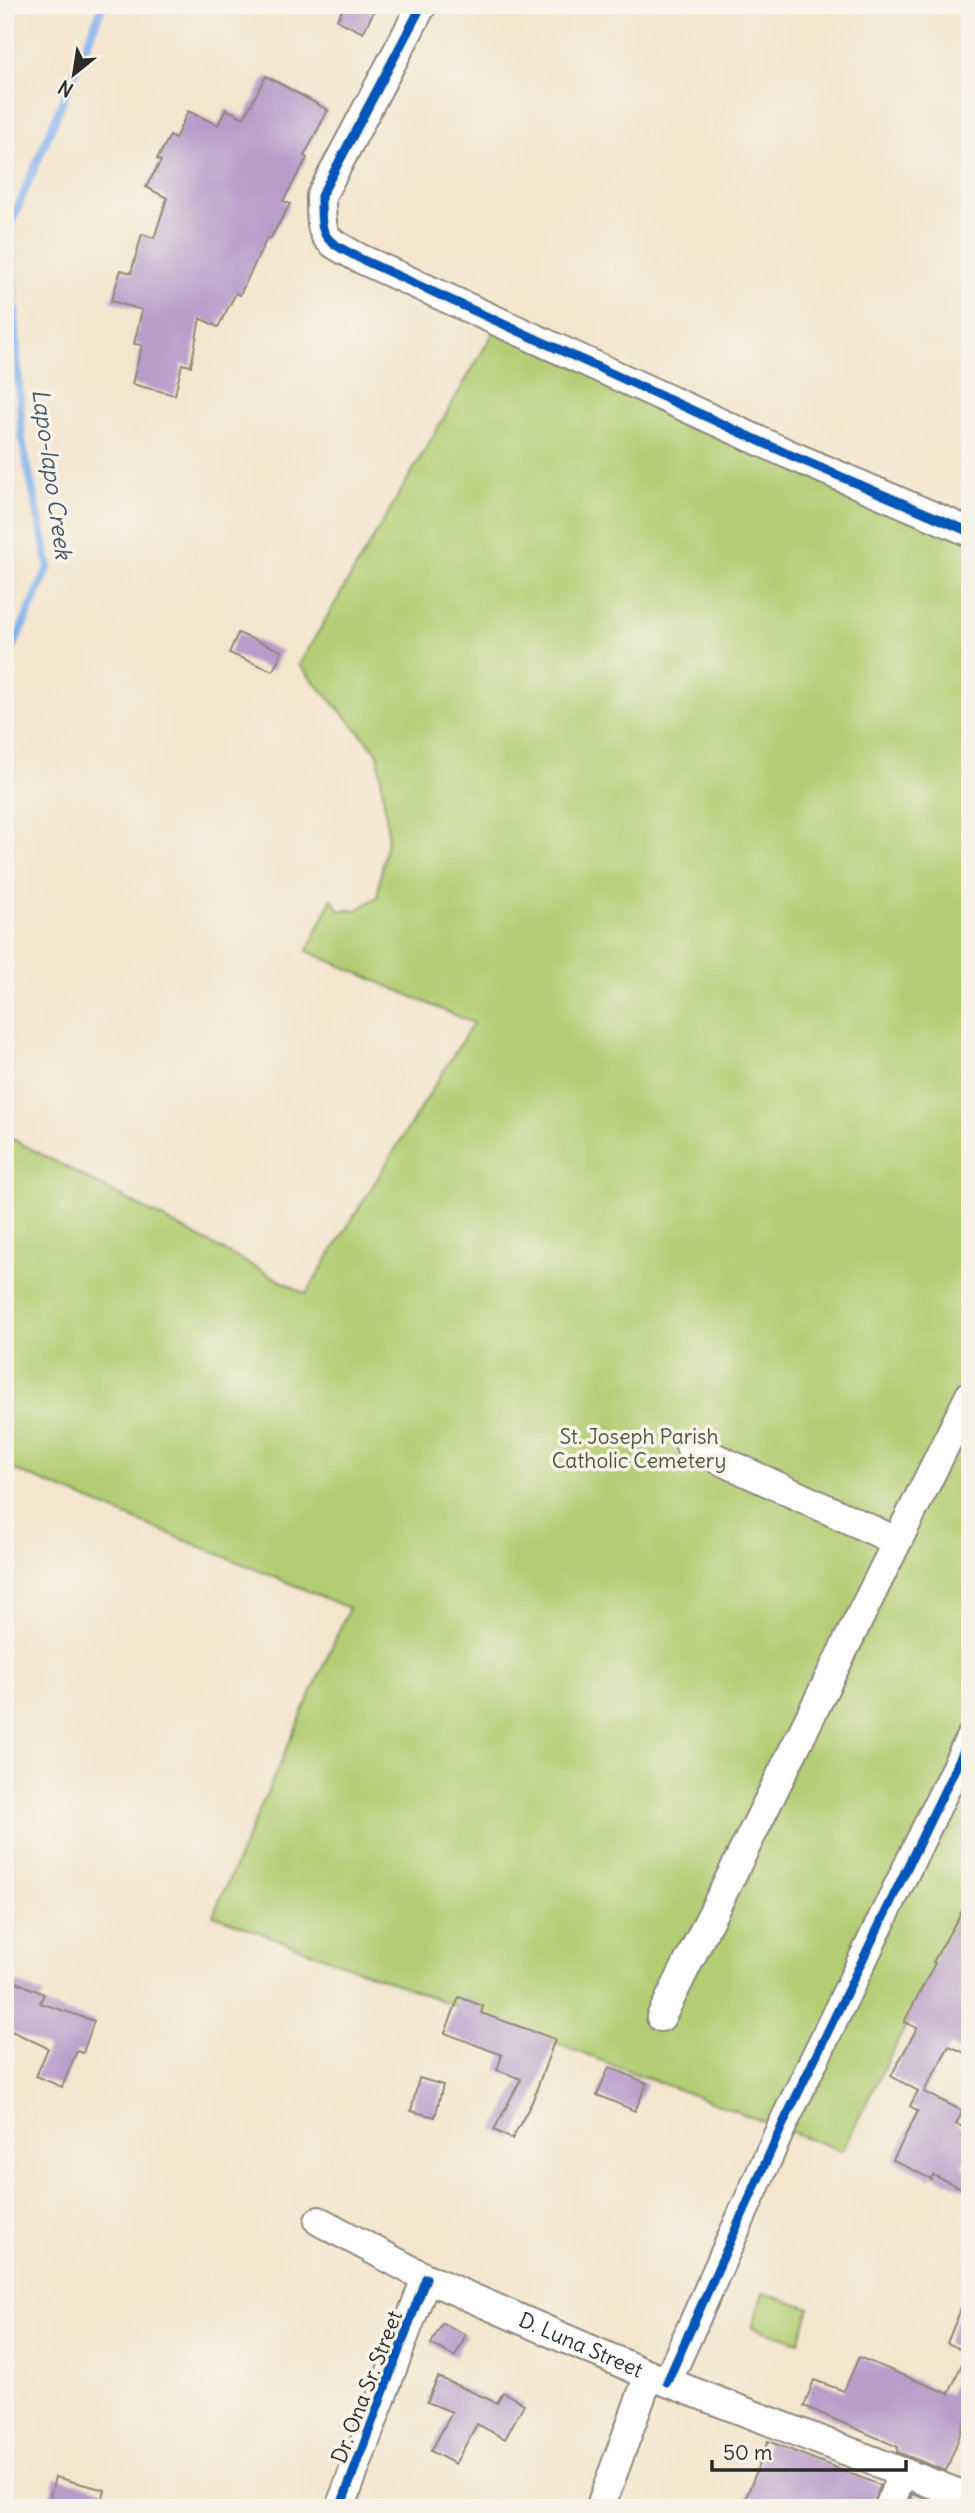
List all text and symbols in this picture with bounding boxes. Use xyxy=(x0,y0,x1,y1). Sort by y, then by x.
north arrow xyxy=(38,38,108,108)
text: N xyxy=(54,75,77,102)
water label: Lapo-lapo Creek xyxy=(26,387,79,562)
park label: St. Joseph Parish Catholic Cemetery xyxy=(552,1423,726,1474)
street label: D. Luna Street xyxy=(515,2306,647,2384)
street label: Dr. Ona Sr. Street xyxy=(325,2307,408,2467)
scale bar xyxy=(712,2429,907,2473)
text: 50 m xyxy=(723,2439,772,2466)

